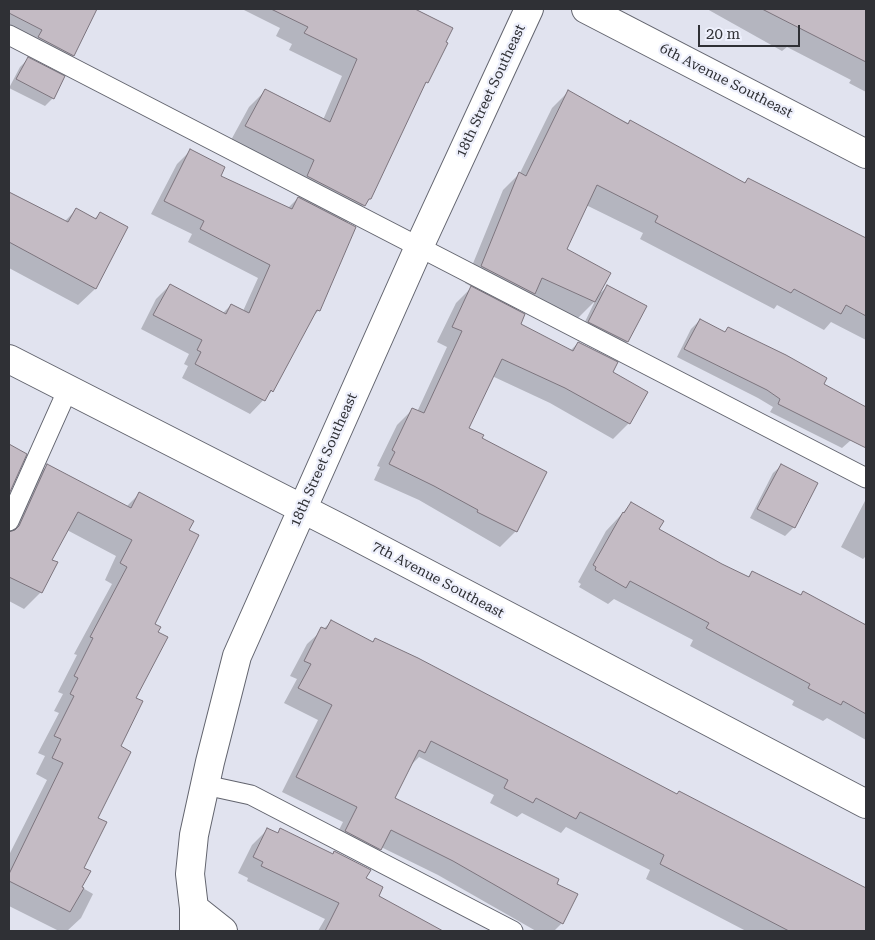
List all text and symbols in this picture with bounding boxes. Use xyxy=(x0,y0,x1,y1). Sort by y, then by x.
scale bar xyxy=(700,15,802,47)
street label: 18th Street Southeast xyxy=(453,22,529,160)
text: 20 m xyxy=(706,25,740,43)
street label: 6th Avenue Southeast xyxy=(657,40,795,122)
street label: 18th Street Southeast xyxy=(287,390,361,530)
street label: 7th Avenue Southeast xyxy=(369,538,507,622)

